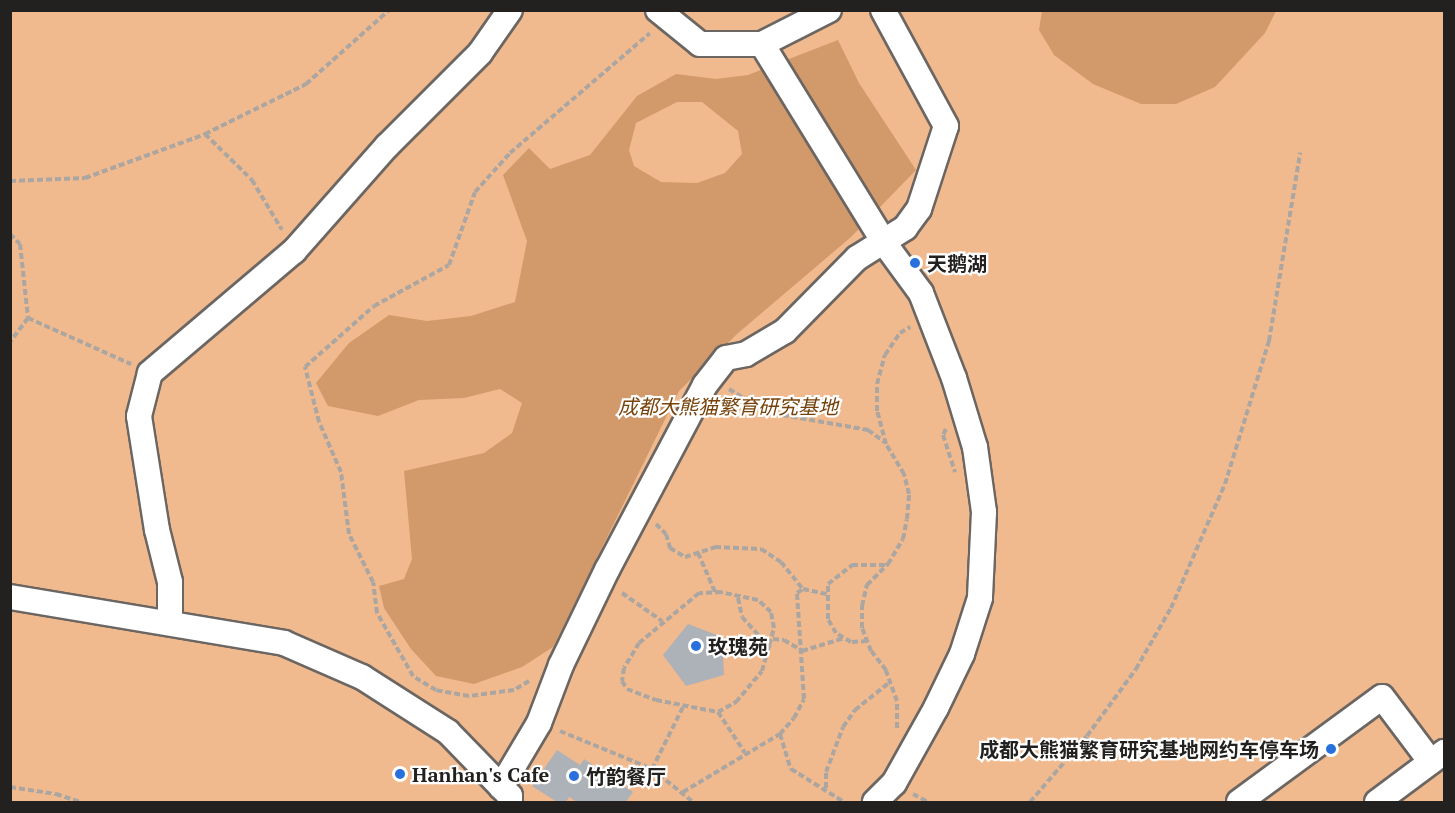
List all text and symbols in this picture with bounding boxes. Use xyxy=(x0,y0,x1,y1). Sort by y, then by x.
place label: 天鹅湖 xyxy=(927,251,987,275)
marker: 天鹅湖 xyxy=(908,256,922,270)
park label: 成都大熊猫繁育研究基地 xyxy=(618,394,838,418)
place label: 玫瑰苑 xyxy=(708,634,768,658)
marker: 玫瑰苑 xyxy=(689,639,703,653)
place label: 成都大熊猫繁育研究基地网约车停车场 xyxy=(979,737,1319,761)
marker: 成都大熊猫繁育研究基地网约车停车场 xyxy=(1324,742,1338,756)
place label: Hanhan's Cafe xyxy=(412,762,549,786)
place label: 竹韵餐厅 xyxy=(586,764,666,788)
marker: Hanhan's Cafe xyxy=(393,767,407,781)
marker: 竹韵餐厅 xyxy=(567,769,581,783)

